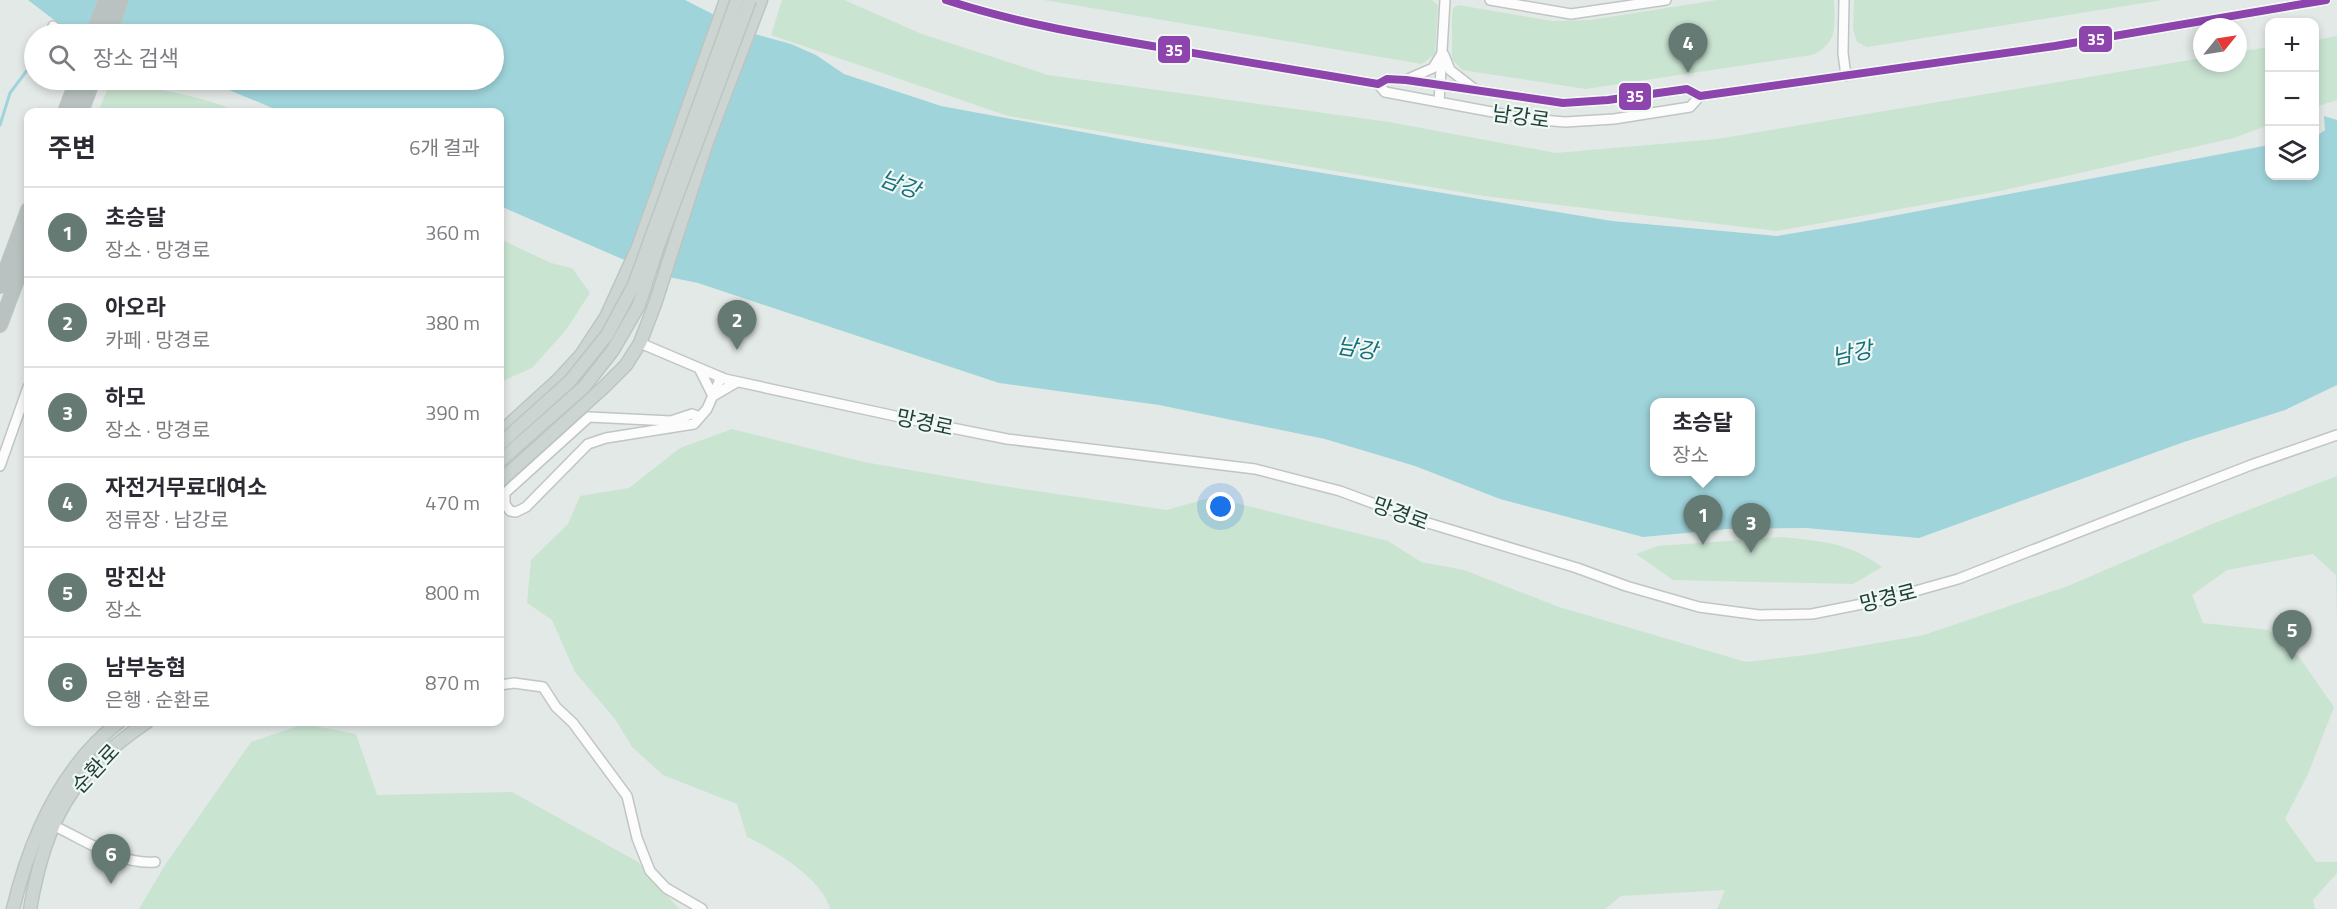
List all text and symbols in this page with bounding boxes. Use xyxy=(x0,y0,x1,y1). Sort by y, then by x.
north arrow xyxy=(2193,18,2247,72)
map controls xyxy=(2265,18,2319,180)
button: + xyxy=(2265,18,2319,72)
pin: 4 xyxy=(1668,23,1708,73)
search box xyxy=(24,24,504,90)
line badge: 35 xyxy=(2078,25,2113,53)
text: 35 xyxy=(2087,27,2105,51)
line badge: 35 xyxy=(1157,35,1191,64)
text: 35 xyxy=(1165,38,1183,62)
icon: search xyxy=(45,41,78,74)
text: 장소 검색 xyxy=(93,41,179,75)
button: − xyxy=(2265,72,2319,126)
line badge: 35 xyxy=(1618,82,1652,111)
text: 35 xyxy=(1626,84,1644,108)
street label: 남강로 xyxy=(1490,96,1552,136)
button: layers xyxy=(2265,126,2319,180)
text: 주변 xyxy=(48,128,96,167)
text: 6개 결과 xyxy=(409,132,480,163)
water label: 남강 xyxy=(875,161,928,208)
text: 초승달 xyxy=(105,200,166,234)
text: 1 xyxy=(62,217,73,248)
text: 360 m xyxy=(425,217,480,248)
text: 장소 · 망경로 xyxy=(105,234,210,265)
text: 아오라 xyxy=(105,290,166,324)
pin: 2 xyxy=(718,300,756,350)
text: 2 xyxy=(62,307,73,338)
text: 380 m xyxy=(425,307,480,338)
text: 카페 · 망경로 xyxy=(105,324,210,355)
water label: 남강 xyxy=(1334,328,1382,368)
water label: 남강 xyxy=(1829,332,1878,374)
text: 하모 xyxy=(105,380,145,414)
text: 3 xyxy=(62,397,73,428)
text: 390 m xyxy=(425,397,480,428)
popup xyxy=(1650,398,1755,476)
street label: 망경로 xyxy=(893,400,957,444)
text: 초승달 xyxy=(1672,405,1733,439)
text: 장소 · 망경로 xyxy=(105,414,210,445)
text: 장소 xyxy=(1672,439,1709,470)
text: 자전거무료대여소 xyxy=(105,470,267,504)
text: 4 xyxy=(62,487,73,518)
text: 470 m xyxy=(425,487,480,518)
street label: 망경로 xyxy=(1368,488,1434,538)
your location xyxy=(1206,492,1235,521)
pin: 1 xyxy=(1684,496,1722,545)
text: 정류장 · 남강로 xyxy=(105,504,229,535)
pin: 3 xyxy=(1732,504,1770,553)
text: 망진산 xyxy=(105,560,166,594)
street label: 망경로 xyxy=(1856,574,1920,620)
text: 5 xyxy=(62,577,73,608)
text: 800 m xyxy=(425,577,480,608)
text: 장소 xyxy=(105,594,142,625)
pin: 5 xyxy=(2272,610,2312,660)
text: 남부농협 xyxy=(105,650,186,684)
text: 6 xyxy=(62,667,73,698)
text: 870 m xyxy=(425,667,480,698)
text: 은행 · 순환로 xyxy=(105,684,210,715)
street label: 순환로 xyxy=(64,736,126,800)
pin: 6 xyxy=(92,834,130,884)

